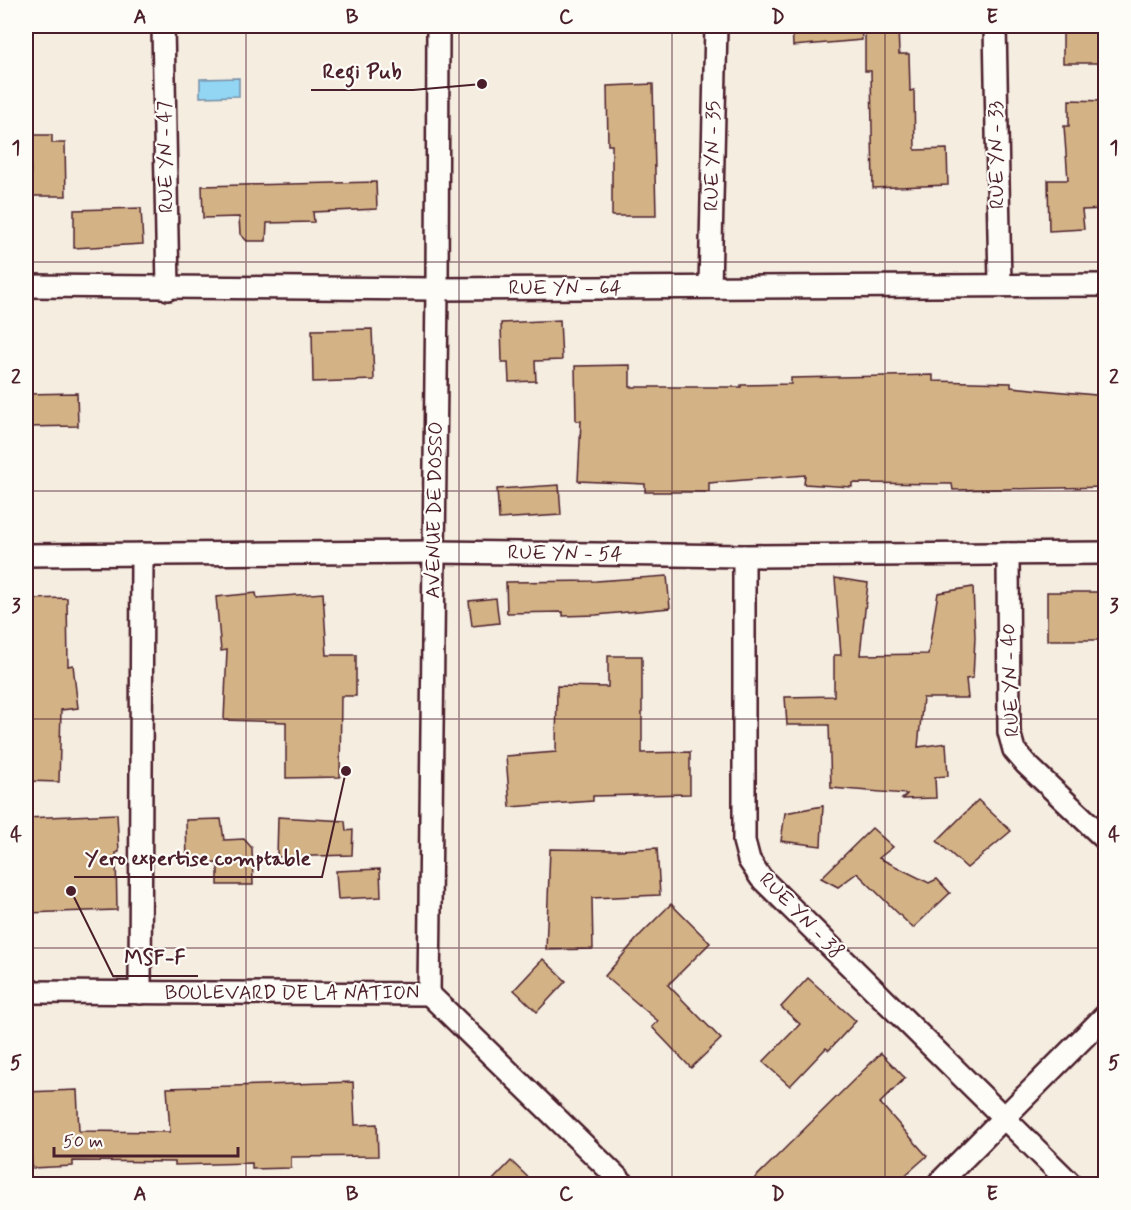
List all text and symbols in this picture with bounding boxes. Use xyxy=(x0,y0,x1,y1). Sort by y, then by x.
text: A xyxy=(133,4,147,31)
text: B xyxy=(346,4,359,31)
text: C xyxy=(559,4,574,31)
text: D xyxy=(771,4,785,31)
text: E xyxy=(986,4,998,31)
callout: Regi Pub xyxy=(311,51,413,90)
text: Regi Pub xyxy=(322,58,402,88)
street label: RUE YN - 47 xyxy=(152,101,180,213)
street label: RUE YN - 35 xyxy=(699,101,727,211)
street label: RUE YN - 33 xyxy=(983,101,1011,209)
text: 1 xyxy=(12,135,20,162)
text: 1 xyxy=(1110,135,1118,162)
street label: RUE YN - 64 xyxy=(508,275,622,302)
text: 2 xyxy=(11,364,21,391)
text: 2 xyxy=(1109,364,1119,391)
street label: AVENUE DE DOSSO xyxy=(420,421,450,599)
street label: RUE YN - 54 xyxy=(507,539,623,569)
text: 3 xyxy=(11,593,21,620)
text: 3 xyxy=(1109,593,1119,620)
street label: RUE YN - 40 xyxy=(996,623,1026,737)
text: 4 xyxy=(10,822,22,849)
text: 4 xyxy=(1108,822,1120,849)
callout: Yero expertise comptable xyxy=(74,838,322,877)
text: Yero expertise comptable xyxy=(85,845,312,873)
street label: RUE YN - 38 xyxy=(753,867,849,965)
callout: MSF-F xyxy=(113,937,198,976)
text: MSF-F xyxy=(124,944,186,972)
street label: BOULEVARD DE LA NATION xyxy=(165,980,419,1007)
text: 5 xyxy=(10,1050,22,1077)
text: 5 xyxy=(1108,1050,1120,1077)
scale bar xyxy=(54,1120,238,1158)
text: 50 m xyxy=(63,1130,103,1154)
text: A xyxy=(133,1181,147,1208)
text: B xyxy=(346,1181,359,1208)
text: C xyxy=(559,1181,574,1208)
text: D xyxy=(771,1181,785,1208)
text: E xyxy=(986,1181,998,1208)

